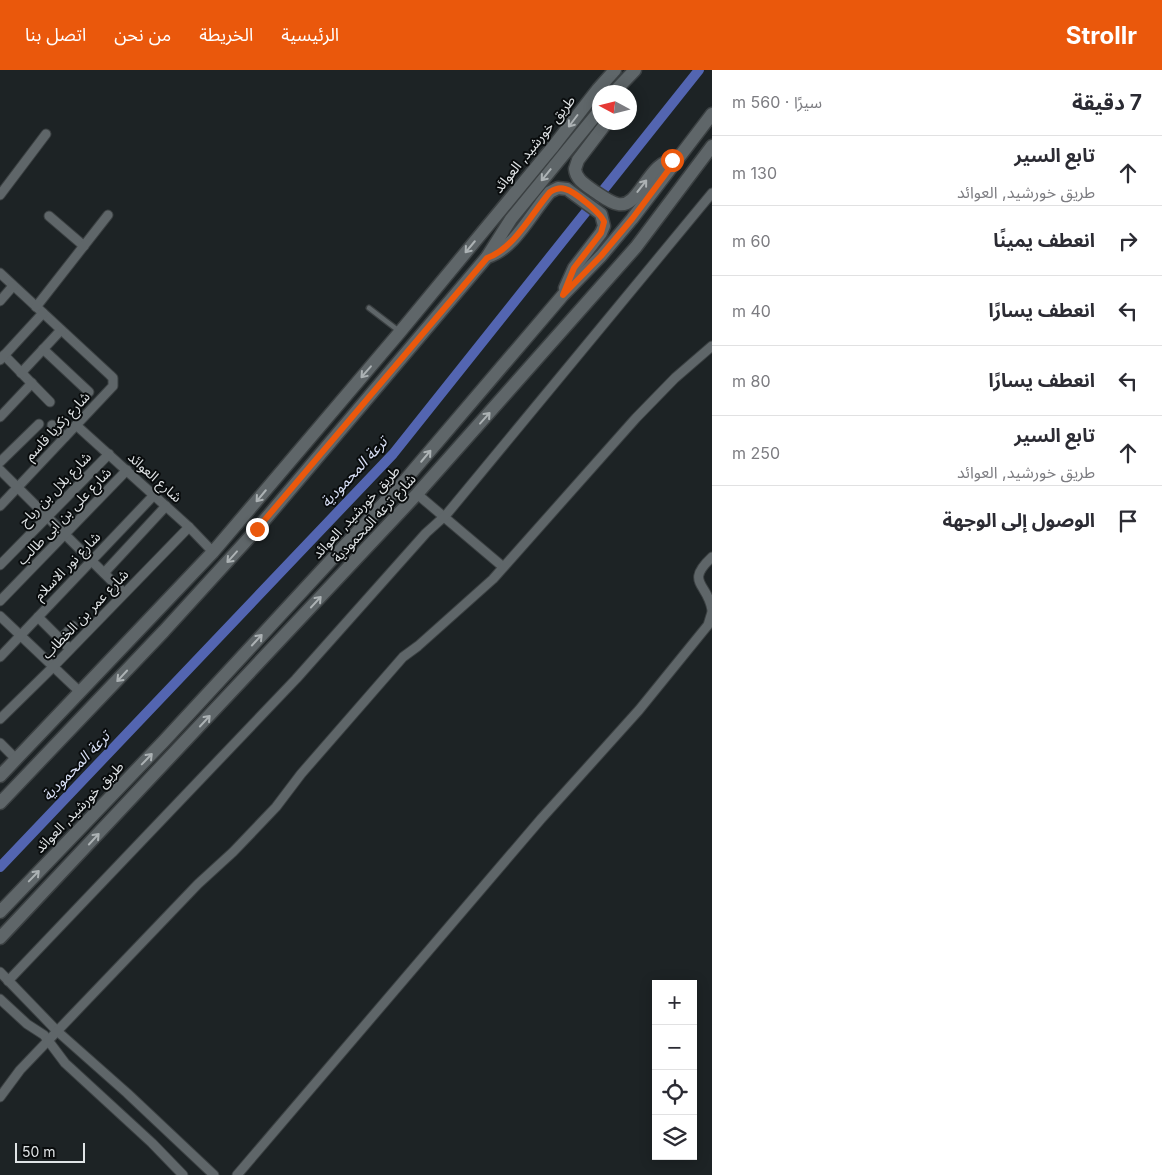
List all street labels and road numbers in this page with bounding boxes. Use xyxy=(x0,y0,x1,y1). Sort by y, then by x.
street label: طريق خورشيد, العوائد xyxy=(489,91,580,197)
street label: شارع زكريا قاسم xyxy=(20,388,95,466)
street label: شارع بلال بن رباح xyxy=(15,448,96,531)
street label: شارع العوائد xyxy=(123,448,186,507)
street label: طريق خورشيد, العوائد xyxy=(308,462,404,563)
street label: شارع على بن ابى طالب xyxy=(13,464,117,570)
street label: شارع ترعه المحمودية xyxy=(328,470,421,567)
street label: شارع نور الاسلام xyxy=(30,528,106,605)
street label: شارع عمر بن الخطاب xyxy=(38,565,134,664)
street label: طريق خورشيد, العوائد xyxy=(31,757,128,857)

